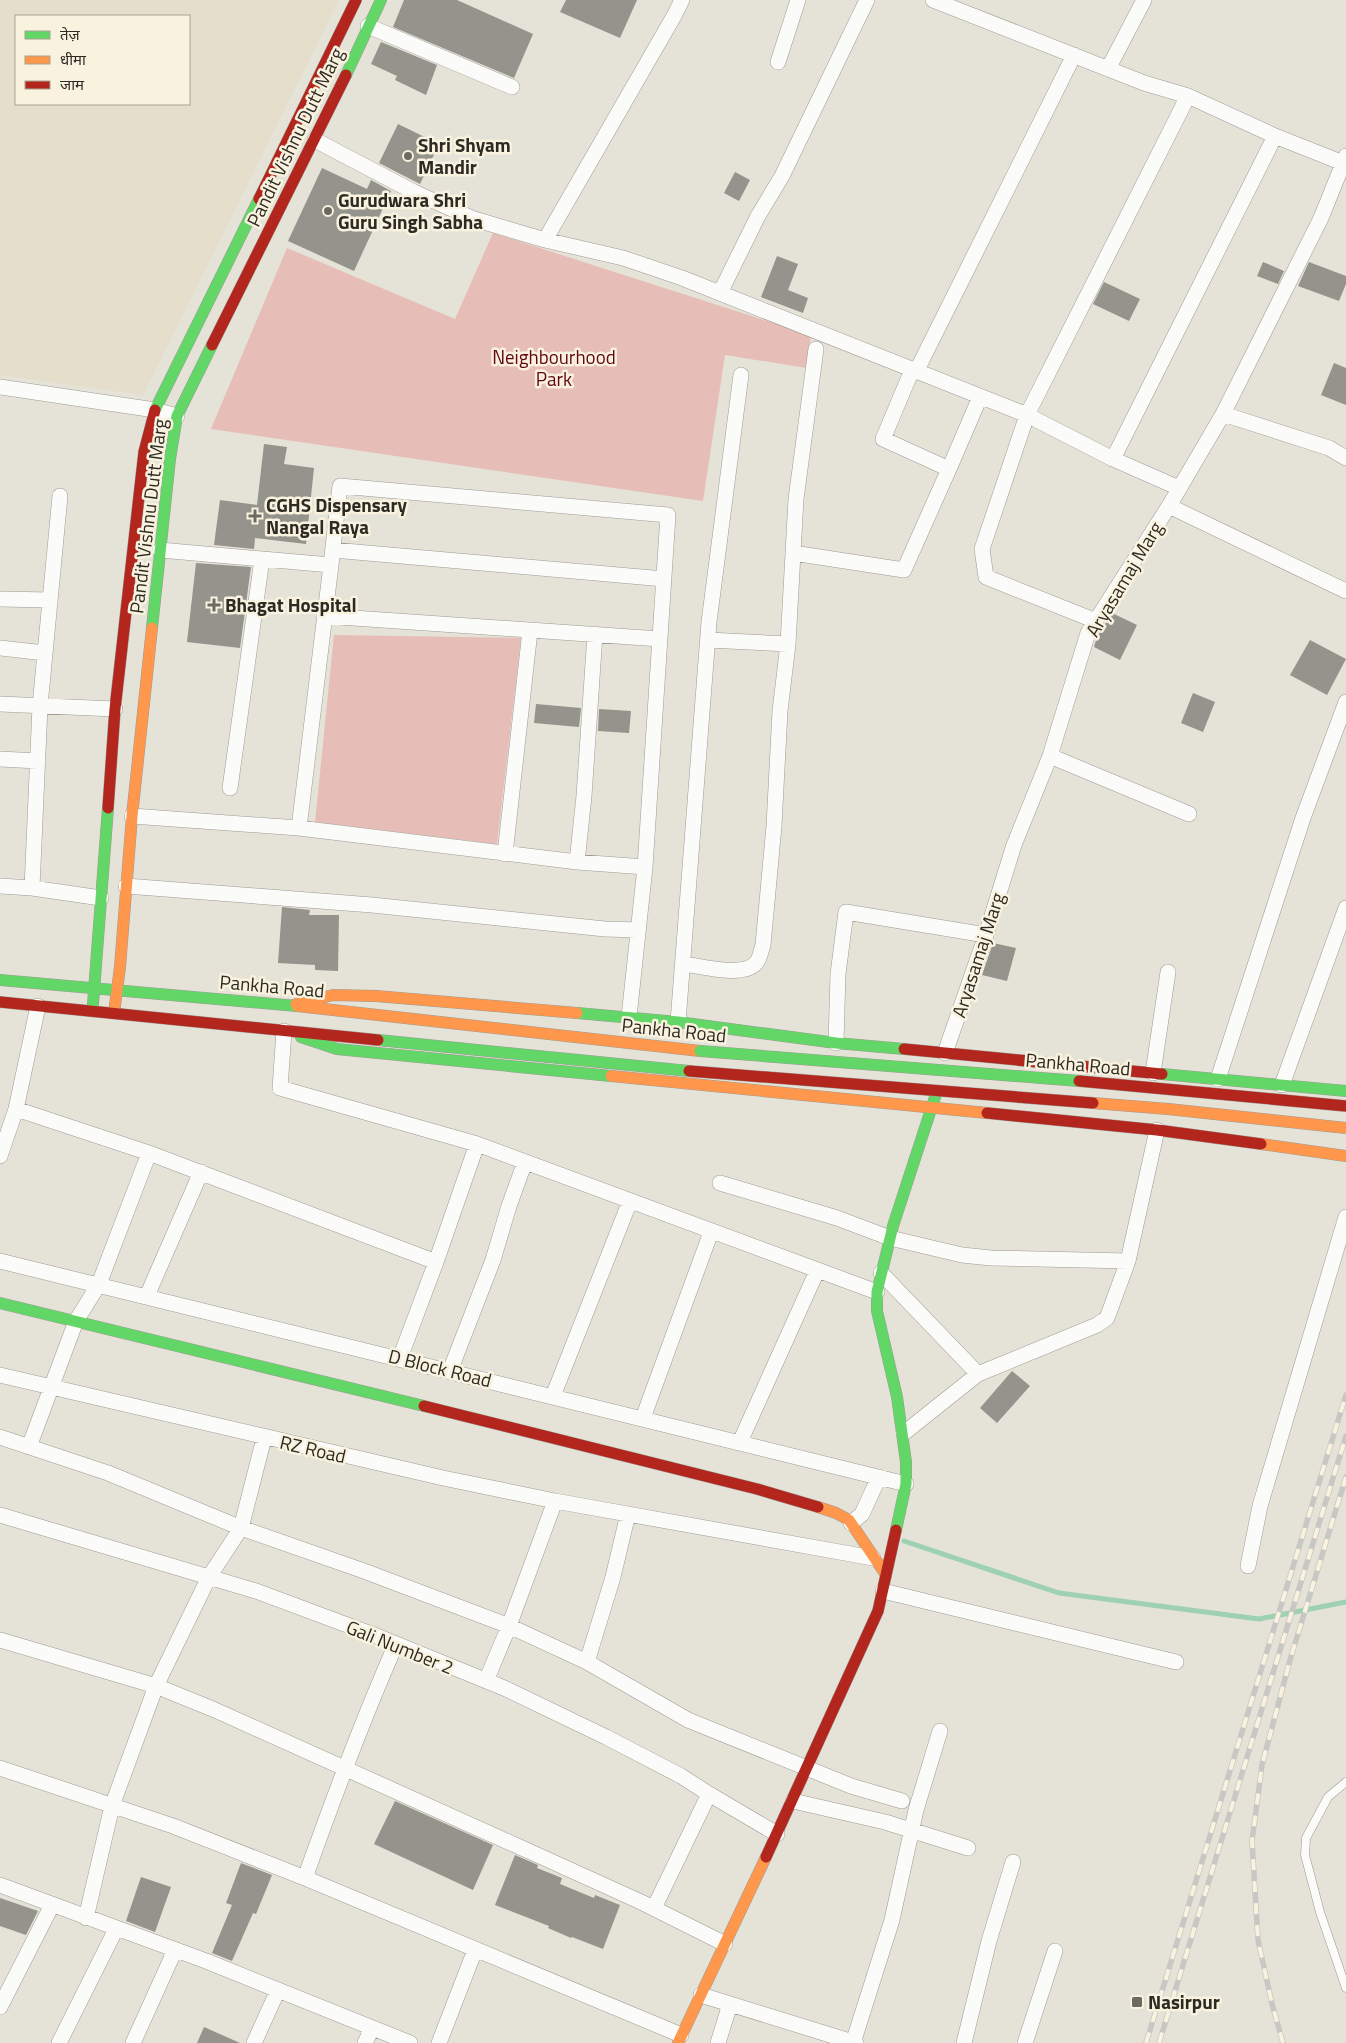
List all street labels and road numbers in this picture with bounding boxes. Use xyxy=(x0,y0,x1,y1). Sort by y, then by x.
street label: Pandit Vishnu Dutt Marg xyxy=(239,42,351,231)
street label: Pandit Vishnu Dutt Marg xyxy=(121,417,174,615)
street label: Aryasamaj Marg xyxy=(1078,515,1170,642)
street label: Aryasamaj Marg xyxy=(944,888,1012,1021)
street label: Pankha Road xyxy=(218,966,326,1005)
street label: Pankha Road xyxy=(620,1010,728,1049)
street label: Pankha Road xyxy=(1024,1044,1132,1083)
street label: D Block Road xyxy=(386,1341,495,1394)
street label: RZ Road xyxy=(277,1427,349,1470)
street label: Gali Number 2 xyxy=(342,1612,458,1681)

